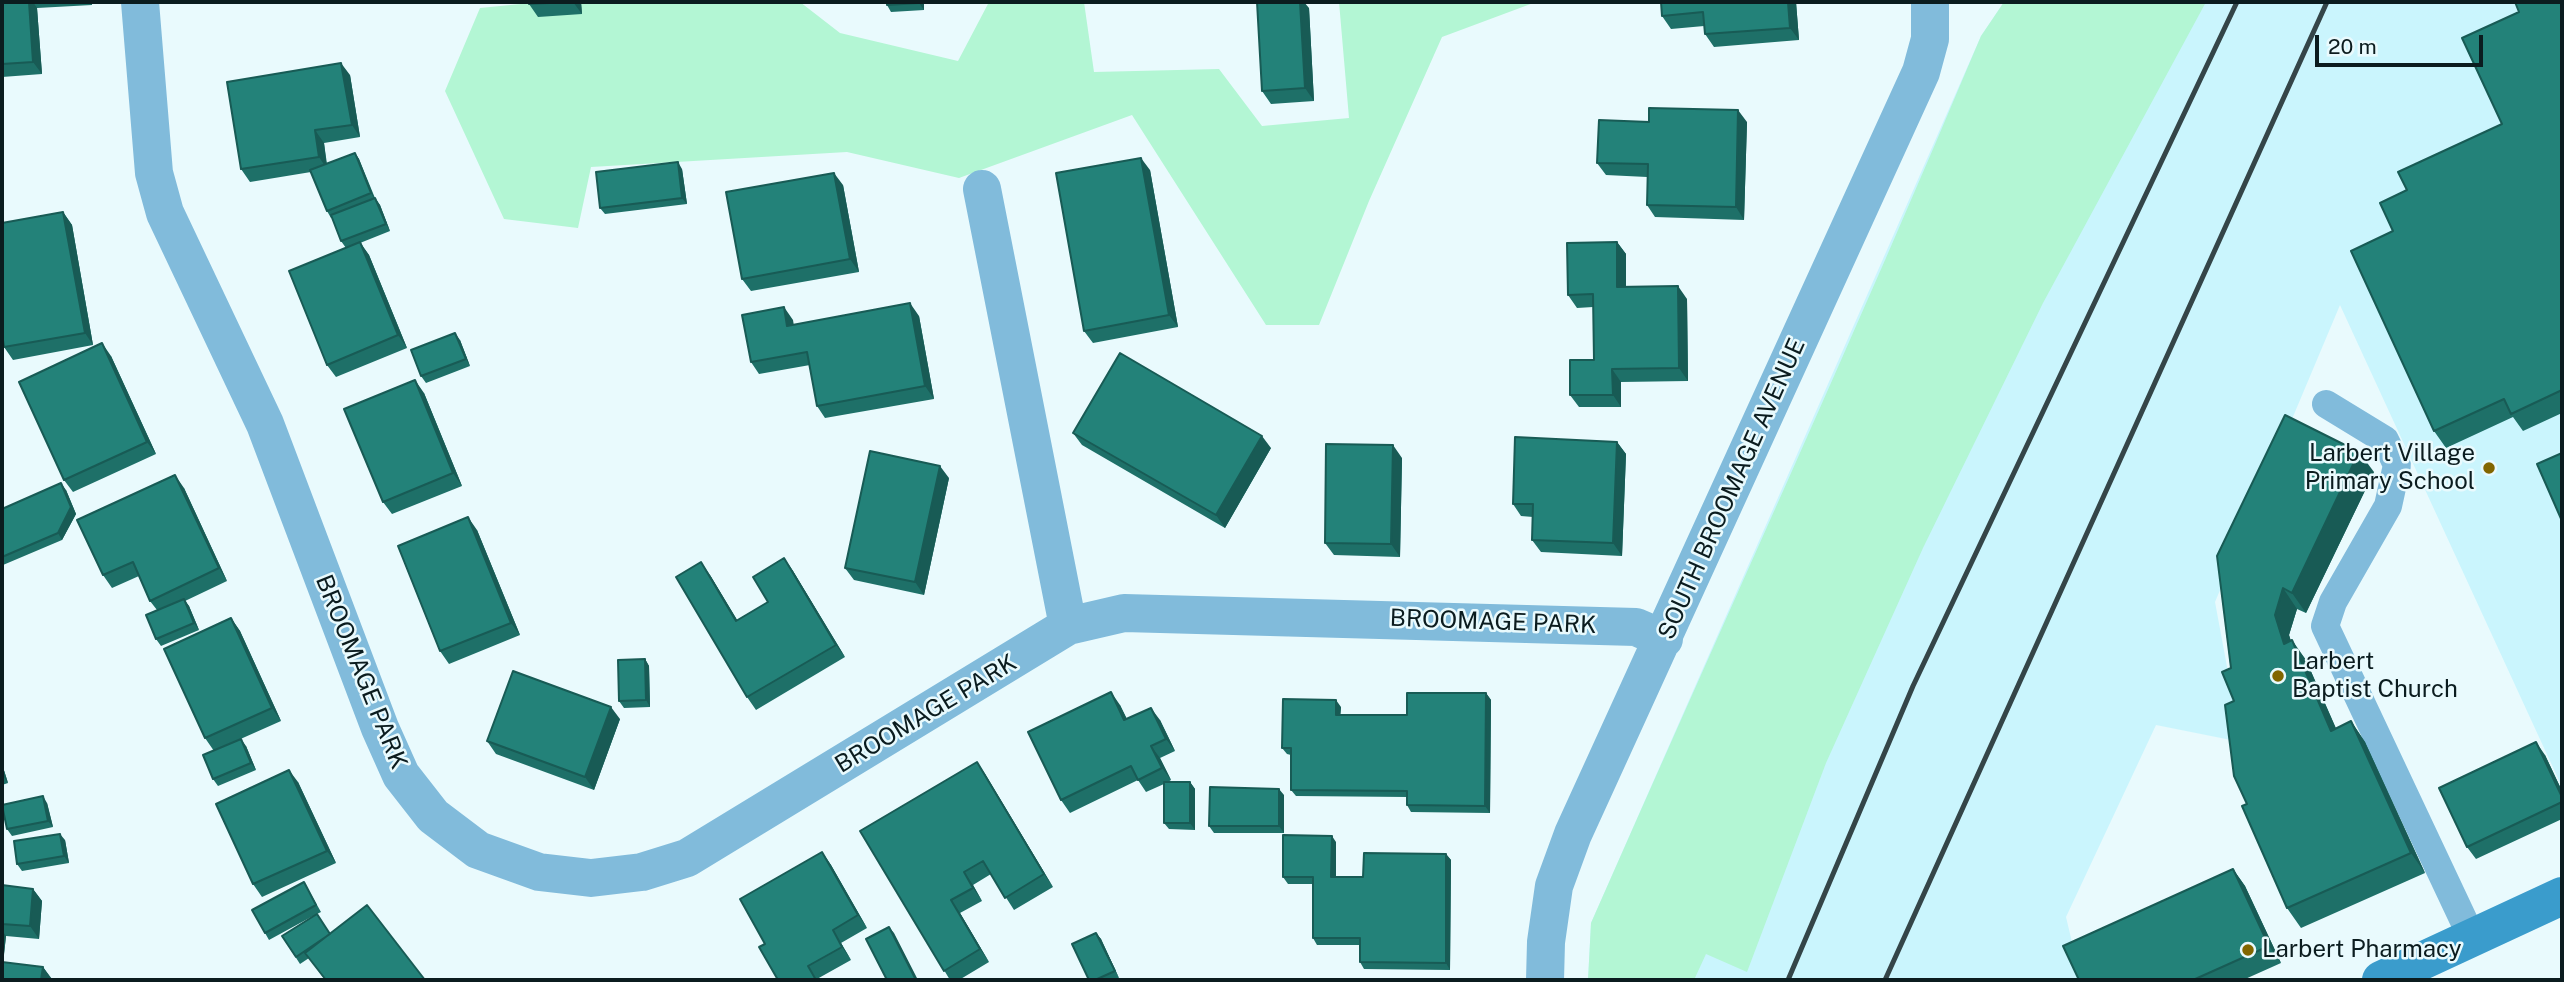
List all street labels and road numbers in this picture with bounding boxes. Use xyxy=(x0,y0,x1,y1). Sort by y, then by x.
street label: SOUTH BROOMAGE AVENUE xyxy=(1652,334,1812,644)
street label: BROOMAGE PARK xyxy=(309,571,413,773)
street label: BROOMAGE PARK xyxy=(1389,604,1597,640)
street label: BROOMAGE PARK xyxy=(830,648,1022,780)

